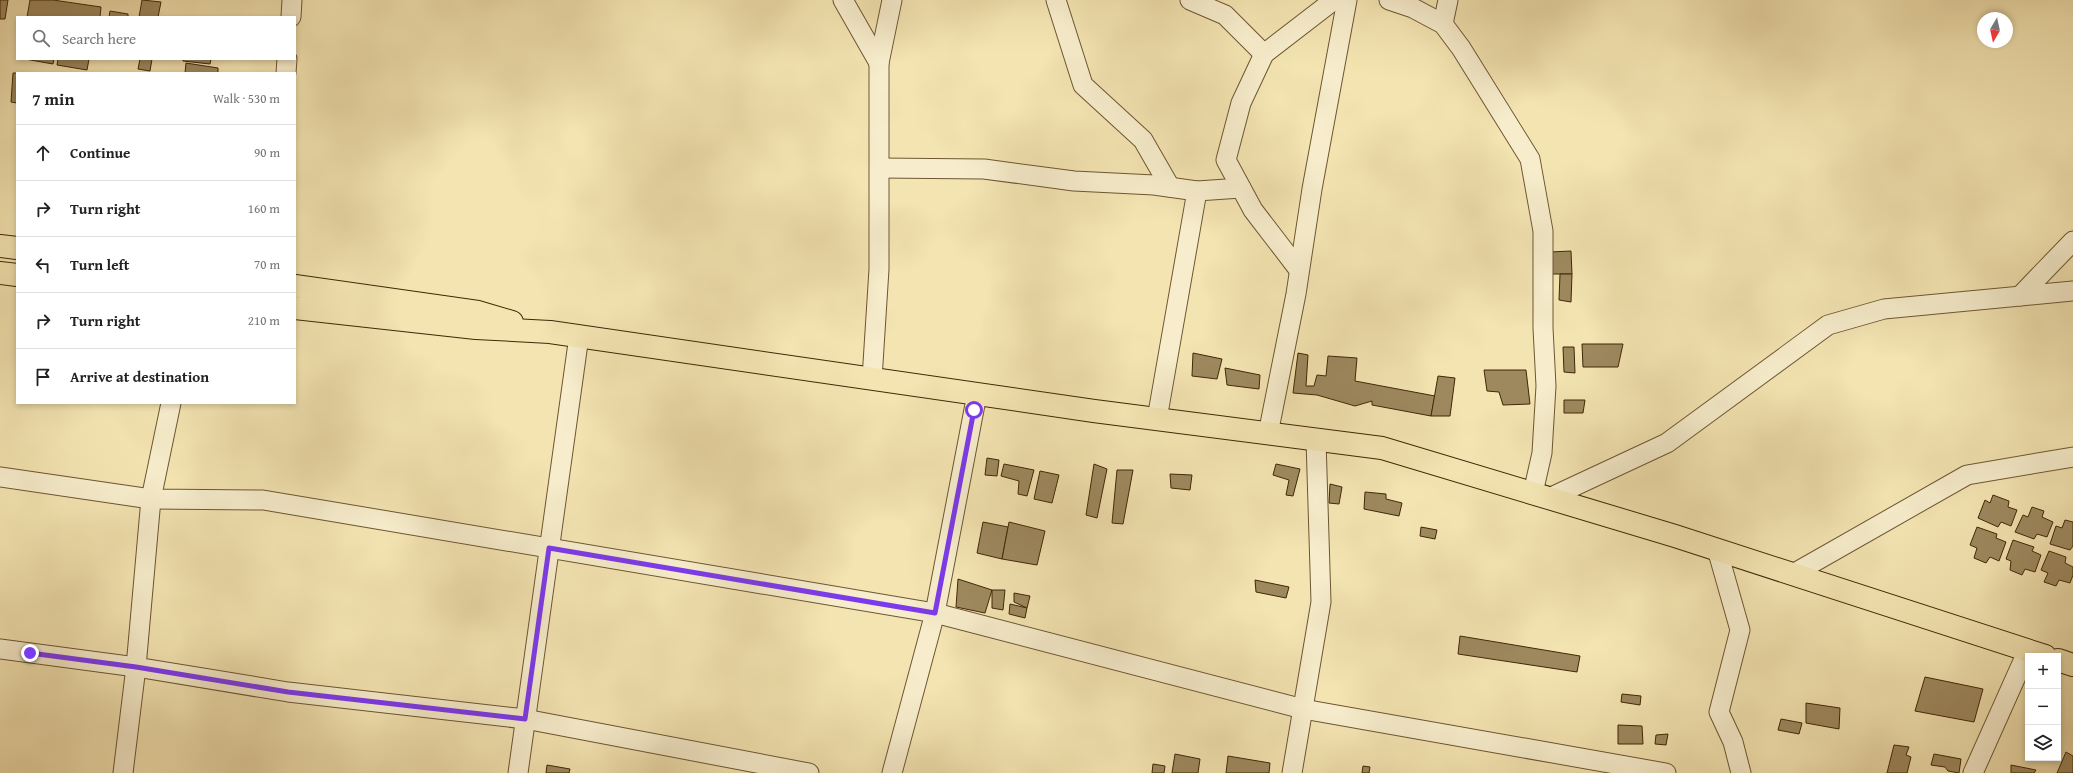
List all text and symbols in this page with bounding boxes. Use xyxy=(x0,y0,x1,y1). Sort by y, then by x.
north arrow xyxy=(1977,12,2013,48)
search box xyxy=(16,16,296,60)
icon: search xyxy=(30,27,52,49)
text: Search here xyxy=(62,28,136,49)
text: 7 min xyxy=(32,86,74,111)
text: Walk · 530 m xyxy=(213,89,280,108)
icon: ahead xyxy=(32,142,54,164)
text: Continue xyxy=(70,142,131,163)
text: 90 m xyxy=(254,143,280,162)
icon: right xyxy=(32,198,54,220)
text: Turn right xyxy=(70,198,141,219)
text: 160 m xyxy=(248,199,280,218)
icon: left xyxy=(32,254,54,276)
text: Turn left xyxy=(70,254,129,275)
text: 70 m xyxy=(254,255,280,274)
icon: right xyxy=(32,310,54,332)
text: Turn right xyxy=(70,310,141,331)
text: 210 m xyxy=(248,311,280,330)
icon: arrive xyxy=(32,366,54,388)
text: Arrive at destination xyxy=(70,366,209,387)
route start xyxy=(965,401,983,419)
route end xyxy=(21,644,39,662)
map controls xyxy=(2025,653,2061,761)
button: + xyxy=(2025,653,2061,689)
button: − xyxy=(2025,689,2061,725)
button: layers xyxy=(2025,725,2061,761)

